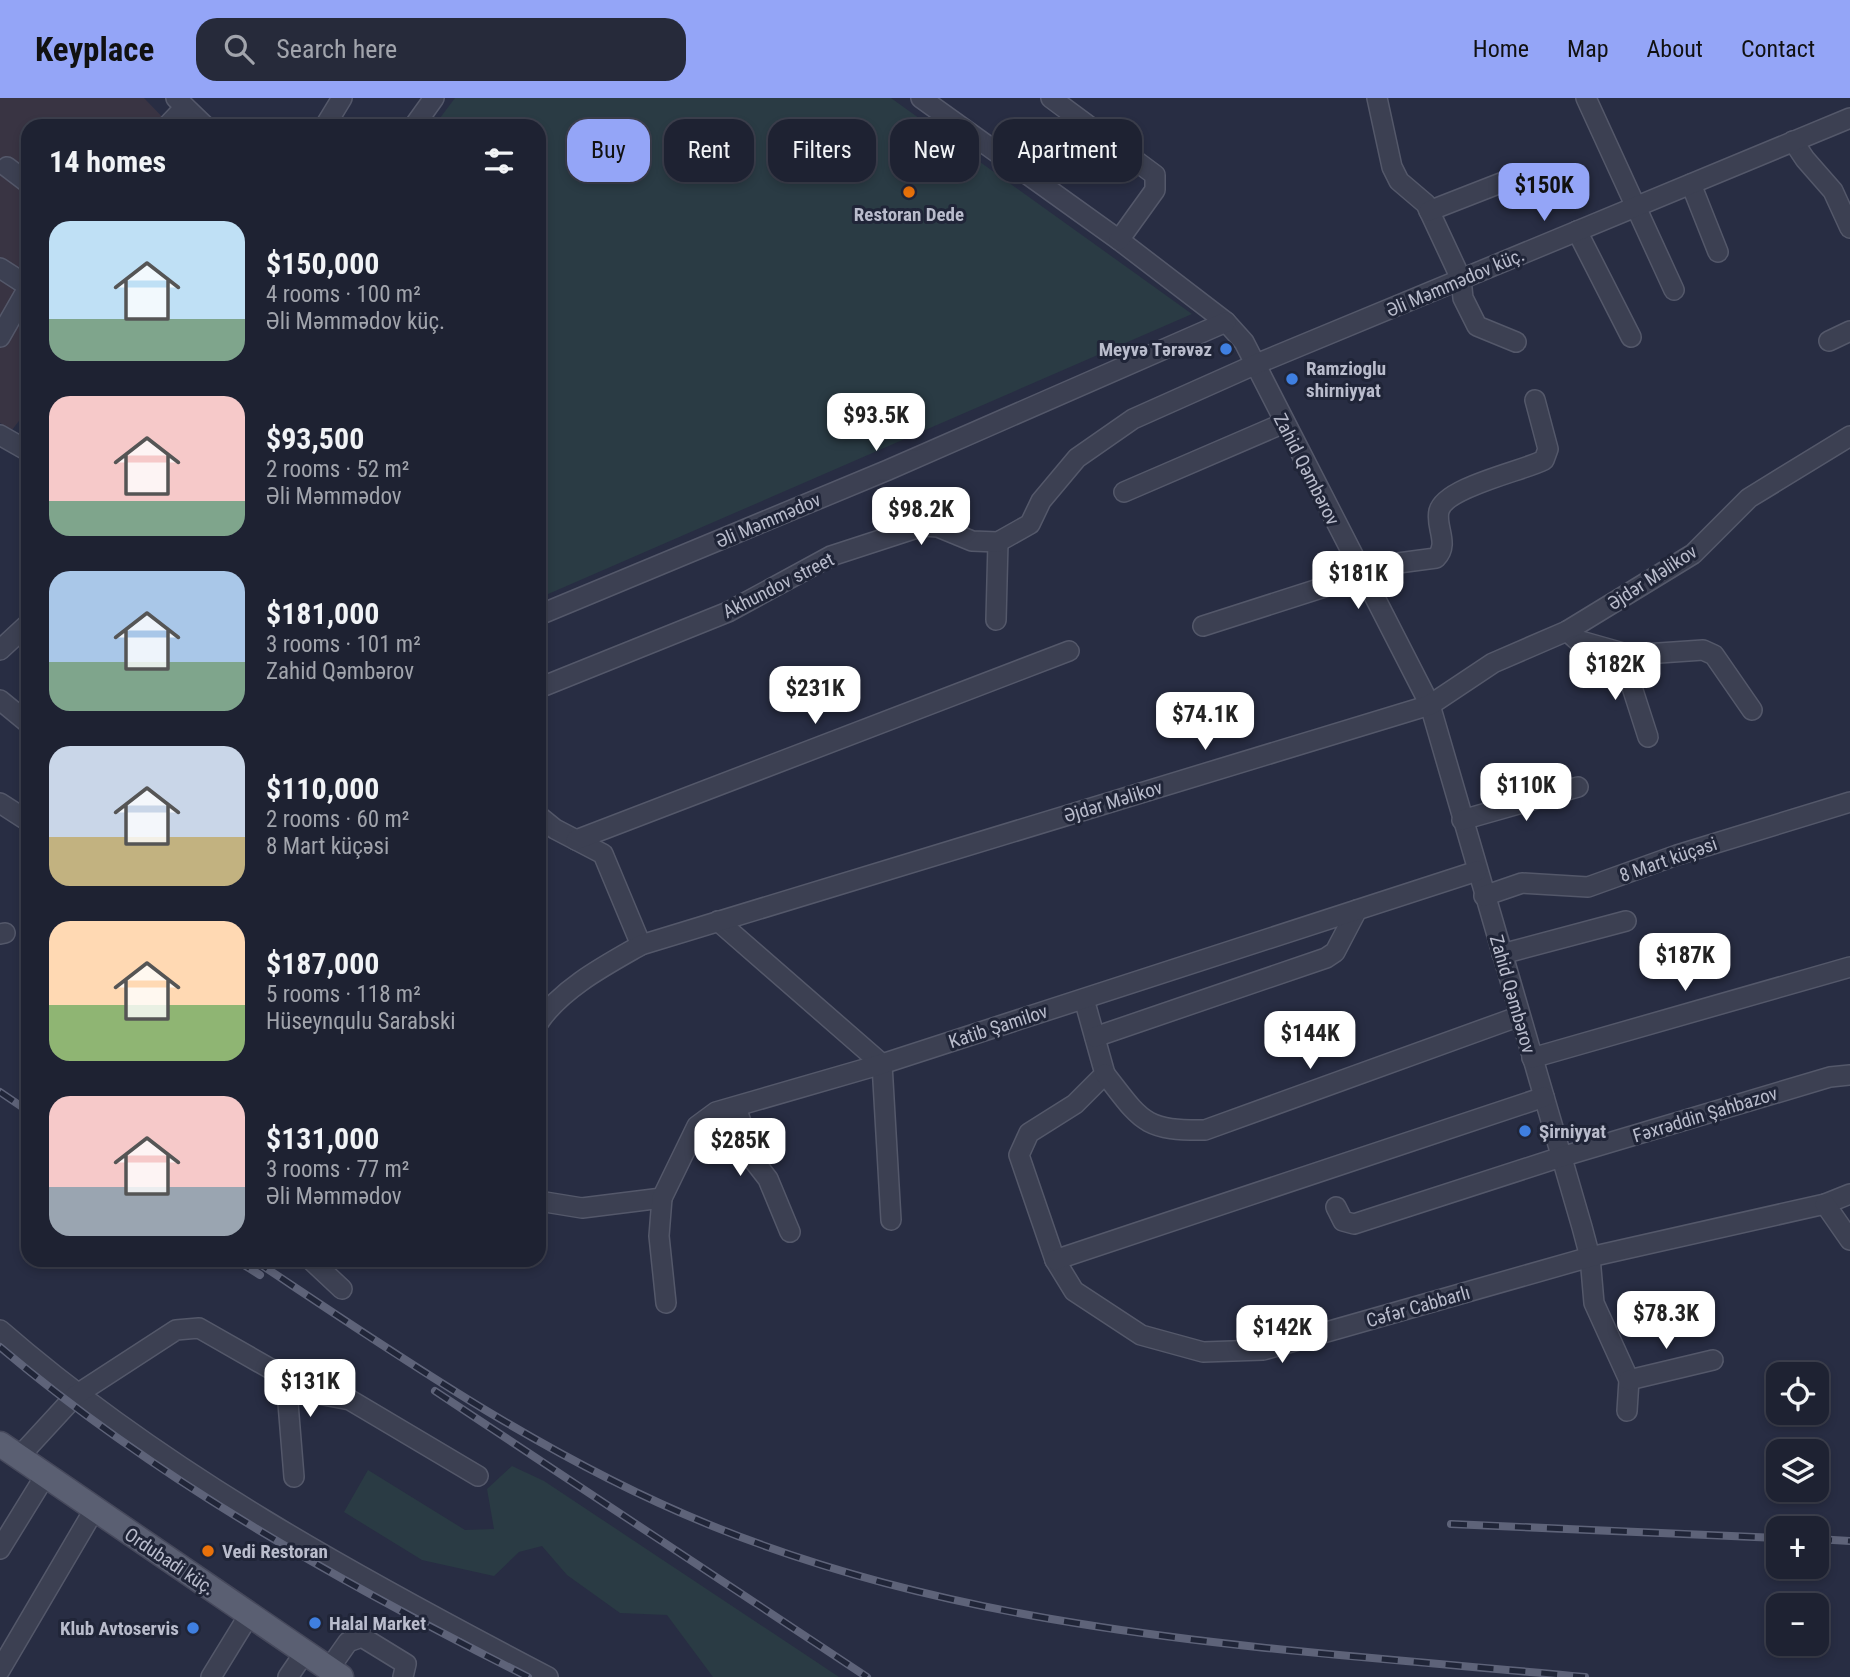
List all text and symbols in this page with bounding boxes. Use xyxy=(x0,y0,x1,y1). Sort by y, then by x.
search box xyxy=(196,18,686,81)
text: Keyplace xyxy=(35,30,154,69)
icon: search xyxy=(220,30,258,68)
text: Search here xyxy=(276,34,397,64)
text: Home xyxy=(1473,35,1529,63)
text: Map xyxy=(1567,35,1609,63)
text: About xyxy=(1647,35,1703,63)
text: Contact xyxy=(1741,35,1815,63)
chip: Buy xyxy=(567,119,650,182)
chip: Rent xyxy=(664,119,754,182)
chip: Filters xyxy=(768,119,876,182)
chip: New xyxy=(890,119,979,182)
chip: Apartment xyxy=(993,119,1142,182)
icon: filters xyxy=(480,142,518,180)
text: 14 homes xyxy=(49,144,166,179)
pin: $150K xyxy=(1495,164,1593,223)
text: $150K xyxy=(1514,172,1574,199)
marker: Restoran Dede xyxy=(901,184,917,200)
place label: Restoran Dede xyxy=(854,203,964,226)
street label: Əli Məmmədov küç. xyxy=(1383,243,1528,322)
text: $150,000 xyxy=(266,246,379,281)
icon: home xyxy=(105,249,189,333)
text: 4 rooms · 100 m² xyxy=(266,281,421,308)
text: Əli Məmmədov küç. xyxy=(266,308,445,335)
place label: Meyvə Tərəvəz xyxy=(1099,338,1212,361)
marker: Meyvə Tərəvəz xyxy=(1218,341,1234,357)
place label: Ramzioglu shirniyyat xyxy=(1306,357,1386,402)
marker: Ramzioglu shirniyyat xyxy=(1284,371,1300,387)
pin: $93.5K xyxy=(819,394,933,453)
text: $93.5K xyxy=(843,402,909,429)
street label: Zahid Qəmbərov xyxy=(1269,410,1345,529)
text: $93,500 xyxy=(266,421,364,456)
icon: home xyxy=(105,424,189,508)
text: 2 rooms · 52 m² xyxy=(266,456,409,483)
text: Əli Məmmədov xyxy=(266,483,402,510)
street label: Əli Məmmədov xyxy=(712,488,824,553)
pin: $98.2K xyxy=(864,488,978,547)
text: $98.2K xyxy=(888,496,954,523)
street label: Əjdər Məlikov xyxy=(1603,540,1701,615)
street label: Akhundov street xyxy=(719,548,838,623)
pin: $181K xyxy=(1309,552,1407,611)
text: $181K xyxy=(1328,560,1388,587)
text: $181,000 xyxy=(266,596,379,631)
icon: home xyxy=(105,599,189,683)
text: 3 rooms · 101 m² xyxy=(266,631,421,658)
pin: $182K xyxy=(1566,642,1664,702)
text: $182K xyxy=(1585,651,1645,678)
text: Zahid Qəmbərov xyxy=(266,658,414,685)
pin: $231K xyxy=(766,666,864,726)
text: $231K xyxy=(785,675,845,702)
pin: $74.1K xyxy=(1148,692,1262,752)
text: $74.1K xyxy=(1172,701,1238,728)
pin: $110K xyxy=(1477,764,1575,823)
text: $110,000 xyxy=(266,771,379,806)
text: $110K xyxy=(1496,772,1556,799)
icon: home xyxy=(105,774,189,858)
street label: Əjdər Məlikov xyxy=(1061,776,1165,827)
text: 2 rooms · 60 m² xyxy=(266,806,409,833)
street label: 8 Mart küçəsi xyxy=(1616,832,1720,887)
text: 8 Mart küçəsi xyxy=(266,833,389,860)
street label: Zahid Qəmbərov xyxy=(1485,932,1540,1056)
pin: $187K xyxy=(1636,934,1734,993)
text: $187K xyxy=(1655,942,1715,969)
text: $187,000 xyxy=(266,946,379,981)
icon: home xyxy=(105,949,189,1033)
text: 5 rooms · 118 m² xyxy=(266,981,421,1008)
street label: Katib Şamilov xyxy=(946,1000,1051,1053)
text: Hüseynqulu Sarabski xyxy=(266,1008,456,1035)
pin: $144K xyxy=(1261,1012,1359,1071)
text: $144K xyxy=(1280,1020,1340,1047)
street label: Fəxrəddin Şahbazov xyxy=(1630,1082,1780,1147)
pin: $285K xyxy=(691,1118,789,1178)
place label: Şirniyyat xyxy=(1539,1120,1606,1143)
text: $131,000 xyxy=(266,1121,379,1156)
marker: Şirniyyat xyxy=(1517,1123,1533,1139)
icon: home xyxy=(105,1124,189,1208)
text: $285K xyxy=(710,1127,770,1154)
text: 3 rooms · 77 m² xyxy=(266,1156,409,1183)
text: Əli Məmmədov xyxy=(266,1183,402,1210)
street label: Cəfər Cabbarlı xyxy=(1364,1281,1473,1332)
pin: $78.3K xyxy=(1609,1292,1723,1351)
text: $78.3K xyxy=(1633,1300,1699,1327)
pin: $142K xyxy=(1233,1306,1331,1365)
text: $142K xyxy=(1252,1314,1312,1341)
pin: $131K xyxy=(261,1360,359,1419)
map controls xyxy=(1766,1362,1829,1656)
button: locate xyxy=(1766,1362,1829,1425)
text: $131K xyxy=(280,1368,340,1395)
button: layers xyxy=(1766,1439,1829,1502)
button: + xyxy=(1766,1516,1829,1579)
street label: Ordubadi küç. xyxy=(120,1523,219,1600)
place label: Vedi Restoran xyxy=(222,1540,328,1563)
marker: Vedi Restoran xyxy=(200,1543,216,1559)
button: − xyxy=(1766,1593,1829,1656)
place label: Halal Market xyxy=(329,1612,426,1635)
marker: Halal Market xyxy=(307,1615,323,1631)
place label: Klub Avtoservis xyxy=(60,1617,179,1640)
marker: Klub Avtoservis xyxy=(185,1620,201,1636)

